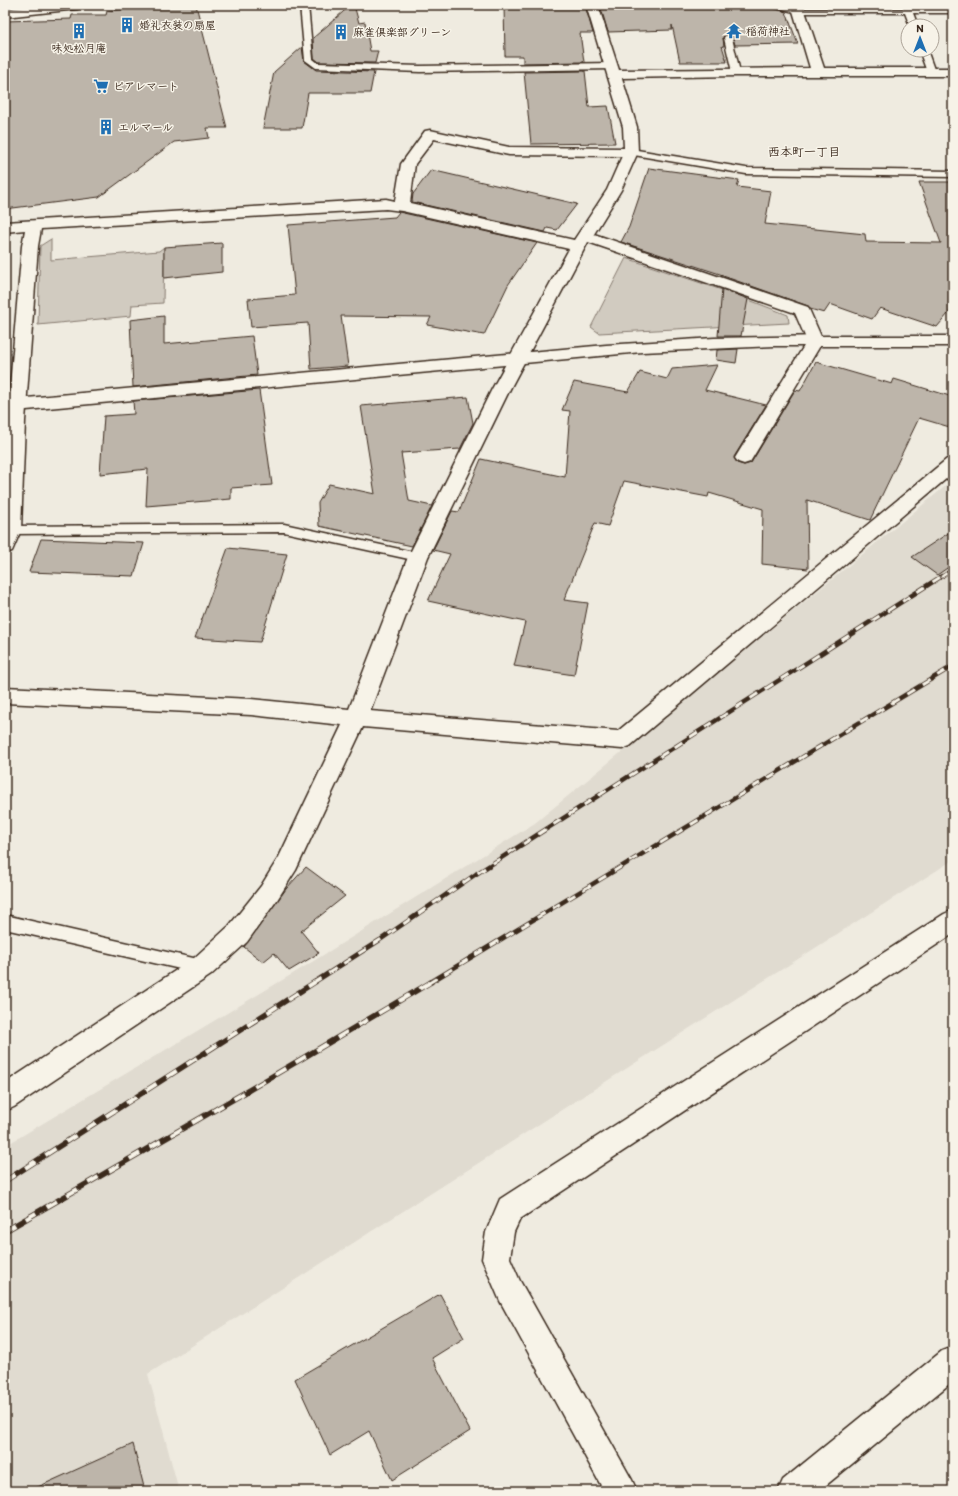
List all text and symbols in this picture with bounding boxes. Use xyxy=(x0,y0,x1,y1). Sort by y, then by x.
building icon: 婚礼衣装の扇屋 xyxy=(118,16,136,34)
north arrow xyxy=(900,18,940,58)
place label: 婚礼衣装の扇屋 xyxy=(139,19,216,32)
building icon: 味処松月庵 xyxy=(70,22,88,40)
temple icon: 稲荷神社 xyxy=(725,22,743,40)
text: N xyxy=(916,22,924,35)
building icon: 麻雀倶楽部グリーン xyxy=(332,23,350,41)
place label: 稲荷神社 xyxy=(746,25,790,38)
place label: 麻雀倶楽部グリーン xyxy=(353,26,451,39)
place label: 味処松月庵 xyxy=(52,42,107,55)
supermarket icon: ピアレマート xyxy=(92,77,110,95)
place label: ピアレマート xyxy=(113,80,179,93)
building icon: エルマール xyxy=(97,118,115,136)
place label: エルマール xyxy=(118,121,173,134)
district label: 西本町一丁目 xyxy=(768,145,840,159)

